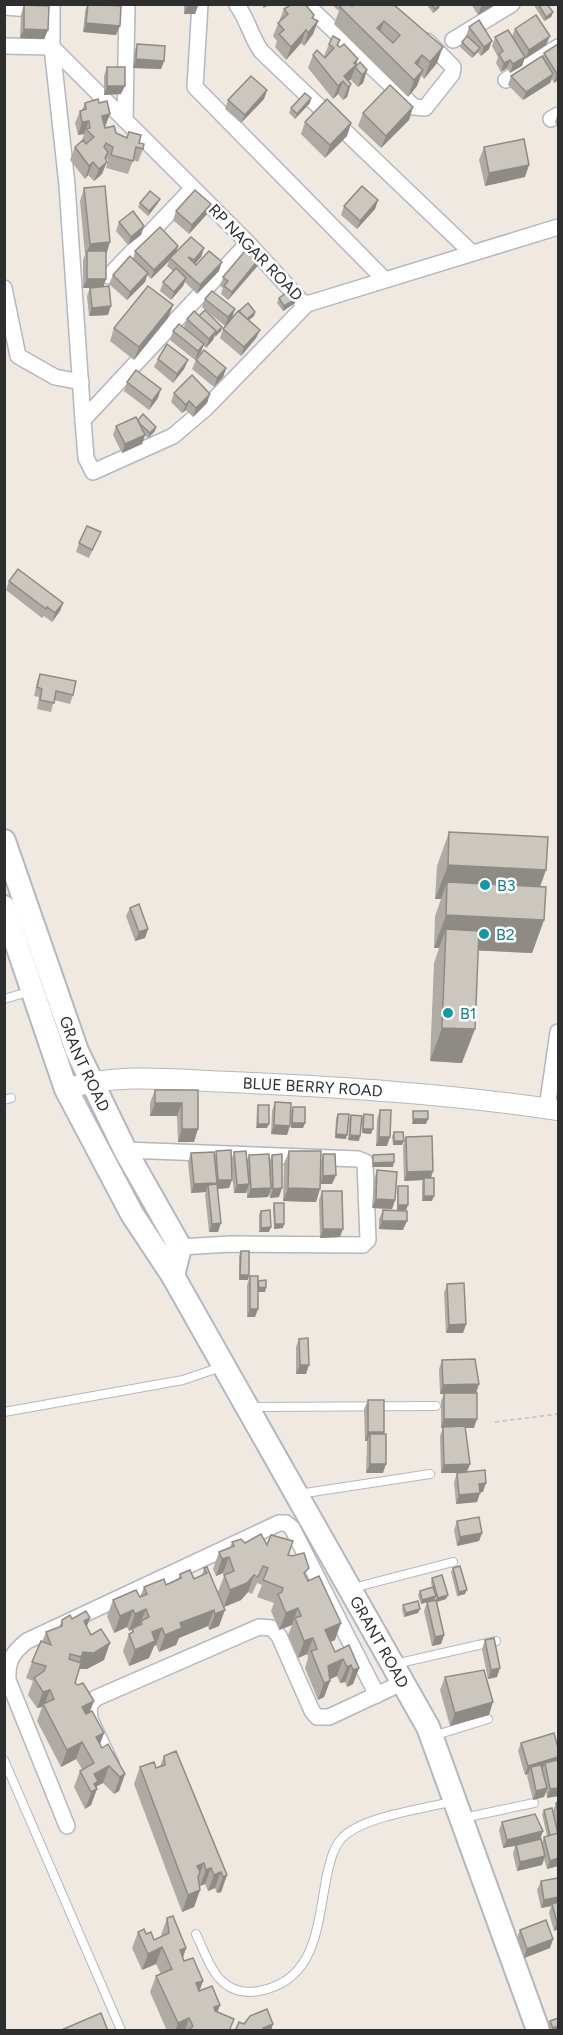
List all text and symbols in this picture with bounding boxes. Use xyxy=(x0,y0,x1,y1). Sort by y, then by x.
street label: RP NAGAR ROAD xyxy=(205,200,307,305)
place label: B3 xyxy=(497,876,515,895)
marker: B3 xyxy=(478,878,492,892)
place label: B2 xyxy=(496,925,515,944)
marker: B2 xyxy=(477,927,491,941)
place label: B1 xyxy=(460,1004,476,1023)
marker: B1 xyxy=(441,1006,455,1020)
street label: GRANT ROAD xyxy=(56,1013,114,1115)
street label: BLUE BERRY ROAD xyxy=(242,1074,383,1101)
street label: GRANT ROAD xyxy=(346,1593,413,1691)

